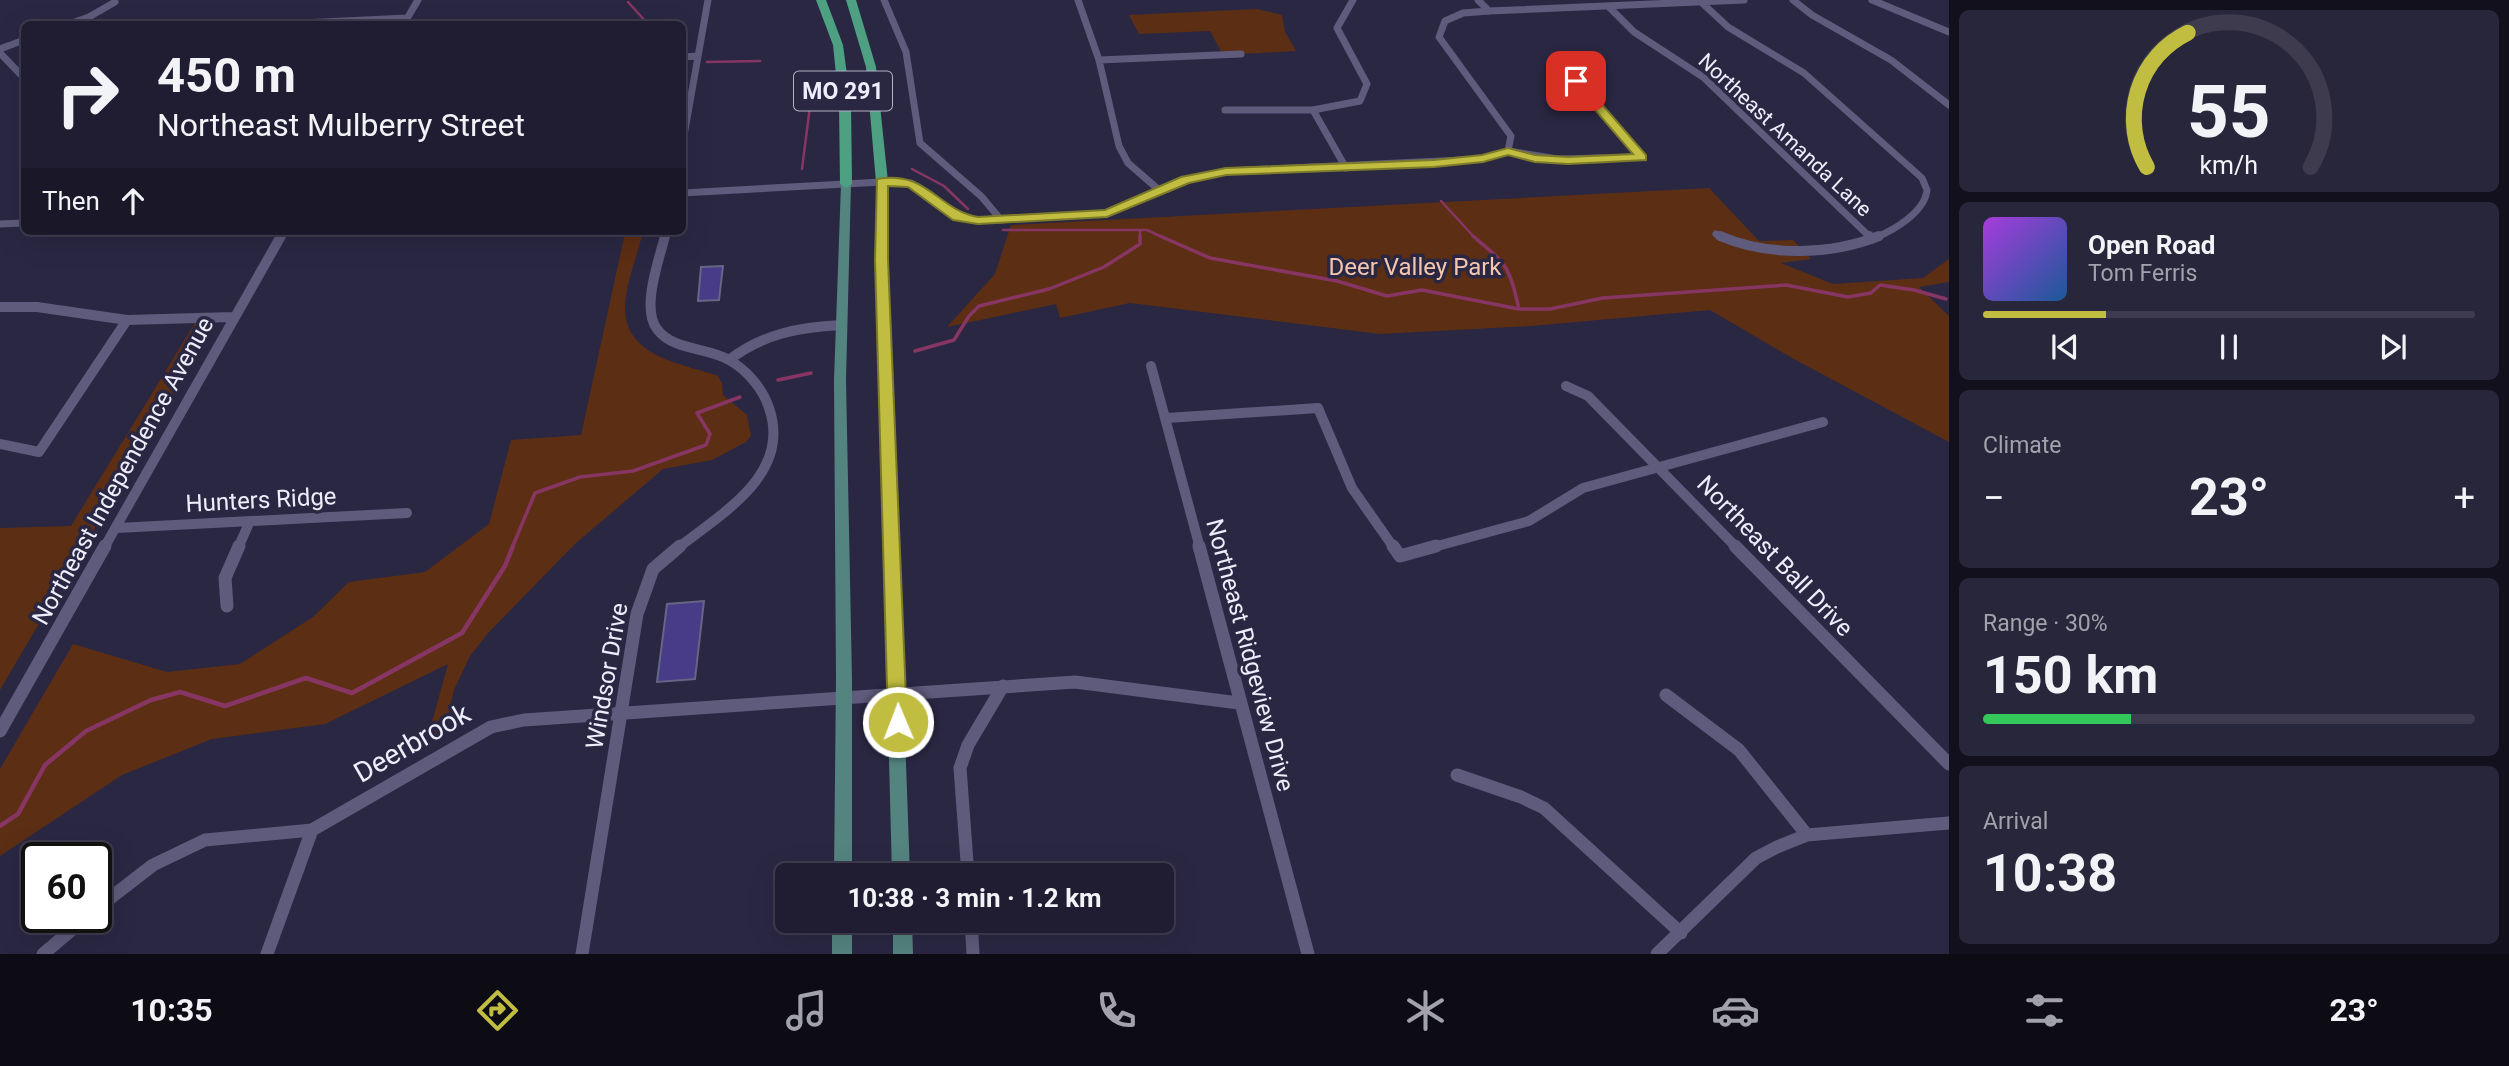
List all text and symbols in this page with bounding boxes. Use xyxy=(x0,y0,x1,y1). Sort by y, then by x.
text: 450 m xyxy=(157,47,296,104)
icon: right xyxy=(42,49,133,140)
street label: Northeast Amanda Lane xyxy=(1694,49,1876,221)
pin xyxy=(1546,51,1606,111)
icon: arrive xyxy=(1557,62,1595,100)
text: 55 xyxy=(2187,69,2271,155)
road number: MO 291 xyxy=(794,72,892,110)
text: Northeast Mulberry Street xyxy=(157,106,525,144)
text: km/h xyxy=(2200,151,2258,180)
icon: ahead xyxy=(114,182,152,220)
text: Then xyxy=(42,186,100,216)
text: Open Road xyxy=(2088,230,2216,260)
park label: Deer Valley Park xyxy=(1328,253,1502,281)
text: Tom Ferris xyxy=(2088,260,2197,287)
street label: Northeast Independence Avenue xyxy=(27,312,219,630)
icon: previous xyxy=(2046,328,2084,366)
icon: pause xyxy=(2210,328,2248,366)
icon: next xyxy=(2374,328,2412,366)
text: Climate xyxy=(1983,432,2062,459)
text: 23° xyxy=(2189,467,2269,528)
street label: Northeast Ball Drive xyxy=(1691,470,1859,642)
text: − xyxy=(1983,476,2005,520)
text: + xyxy=(2453,476,2475,520)
street label: Hunters Ridge xyxy=(185,482,337,518)
street label: Northeast Ridgeview Drive xyxy=(1200,516,1300,794)
street label: Windsor Drive xyxy=(580,601,634,751)
text: Range · 30% xyxy=(1983,610,2108,637)
text: 150 km xyxy=(1983,645,2158,706)
position arrow xyxy=(861,685,935,759)
street label: Deerbrook xyxy=(348,696,477,789)
text: Arrival xyxy=(1983,808,2048,835)
speed limit sign: 60 xyxy=(21,842,112,933)
text: 10:38 xyxy=(1983,843,2117,904)
text: 10:38 · 3 min · 1.2 km xyxy=(847,883,1102,913)
icon: directions xyxy=(473,986,522,1035)
icon: music xyxy=(782,986,831,1035)
icon: phone xyxy=(1092,986,1141,1035)
icon: climate xyxy=(1401,986,1450,1035)
icon: car xyxy=(1711,986,1760,1035)
icon: filters xyxy=(2020,986,2069,1035)
text: 10:35 xyxy=(130,991,213,1029)
text: 23° xyxy=(2330,991,2379,1029)

